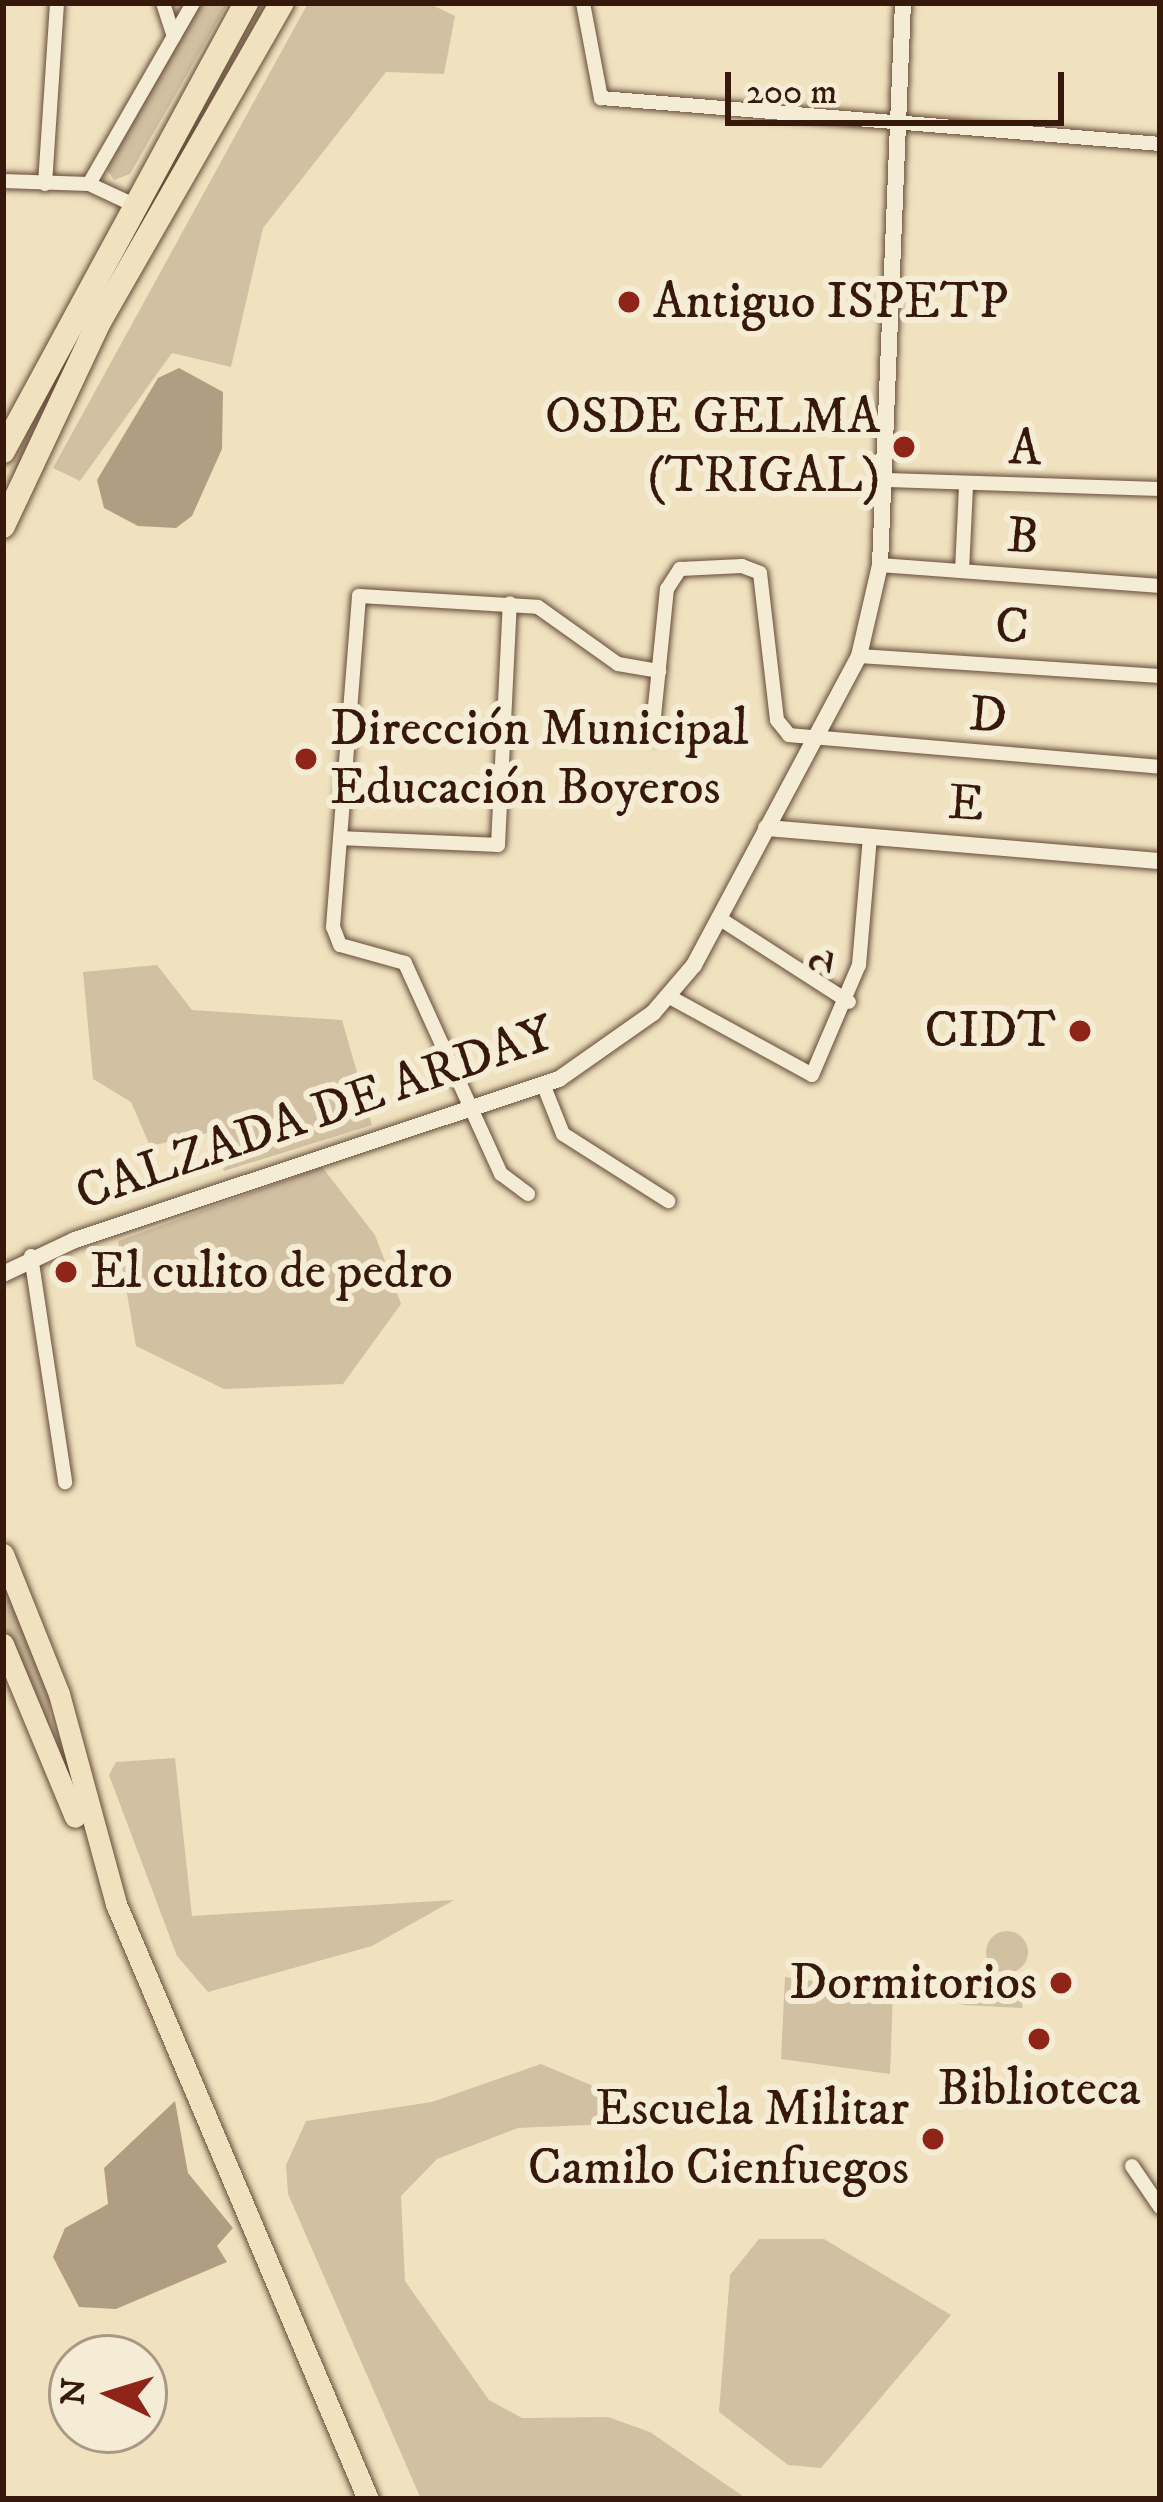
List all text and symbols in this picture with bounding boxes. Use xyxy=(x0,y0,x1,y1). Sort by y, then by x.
scale bar xyxy=(731,48,1070,122)
text: 200 m xyxy=(746,70,837,115)
place label: Antiguo ISPETP xyxy=(653,271,1008,333)
marker: Antiguo ISPETP xyxy=(616,289,642,315)
place label: OSDE GELMA (TRIGAL) xyxy=(545,387,880,507)
street label: A xyxy=(1008,418,1042,480)
marker: OSDE GELMA (TRIGAL) xyxy=(891,434,917,460)
street label: B xyxy=(1005,505,1041,569)
street label: C xyxy=(993,595,1031,659)
street label: D xyxy=(967,684,1009,748)
place label: Dirección Municipal Educación Boyeros xyxy=(330,699,749,819)
marker: Dirección Municipal Educación Boyeros xyxy=(293,746,319,772)
street label: E xyxy=(946,772,986,836)
street label: 2 xyxy=(785,943,849,979)
place label: CIDT xyxy=(924,1000,1056,1062)
street label: CALZADA DE ARDAY xyxy=(68,1003,562,1225)
marker: CIDT xyxy=(1067,1018,1093,1044)
place label: El culito de pedro xyxy=(90,1241,453,1303)
marker: El culito de pedro xyxy=(53,1259,79,1285)
place label: Dormitorios xyxy=(789,1952,1037,2014)
marker: Dormitorios xyxy=(1048,1970,1074,1996)
marker: Biblioteca xyxy=(1026,2026,1052,2052)
place label: Biblioteca xyxy=(937,2058,1141,2120)
place label: Escuela Militar Camilo Cienfuegos xyxy=(528,2079,909,2199)
marker: Escuela Militar Camilo Cienfuegos xyxy=(920,2126,946,2152)
north arrow xyxy=(48,2334,168,2454)
text: N xyxy=(53,2377,96,2407)

